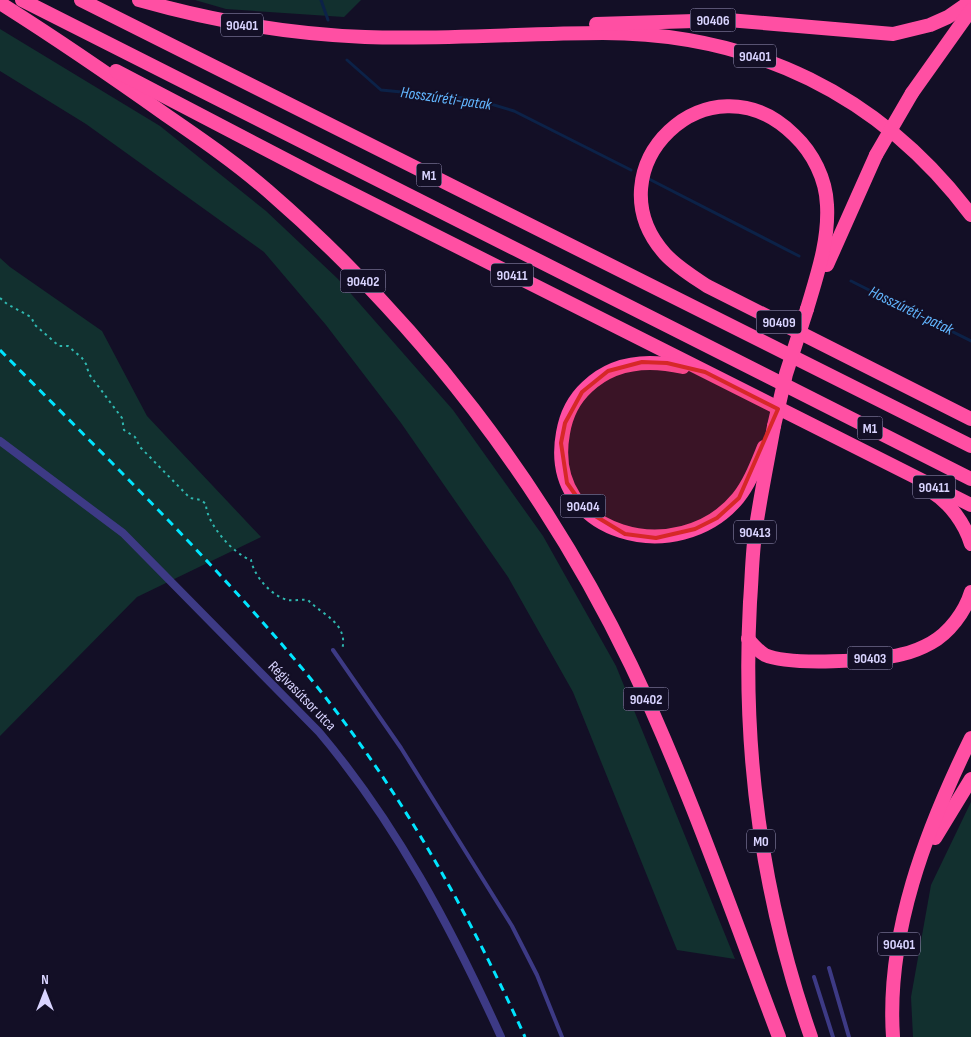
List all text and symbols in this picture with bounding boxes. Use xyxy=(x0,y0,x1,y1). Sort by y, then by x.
road number: 90406 xyxy=(690,8,736,32)
road number: 90401 xyxy=(221,14,263,36)
road number: 90401 xyxy=(734,44,776,68)
water label: Hosszúréti-patak xyxy=(399,83,494,115)
road number: M1 xyxy=(416,164,442,186)
road number: 90411 xyxy=(491,264,533,286)
road number: 90402 xyxy=(340,270,386,292)
water label: Hosszúréti-patak xyxy=(866,282,957,340)
road number: 90409 xyxy=(756,311,802,334)
road number: M1 xyxy=(858,416,882,439)
road number: 90411 xyxy=(913,476,955,498)
road number: 90404 xyxy=(560,494,606,518)
road number: 90413 xyxy=(734,520,776,544)
road number: 90403 xyxy=(848,646,892,670)
street label: Régivasútsor utca xyxy=(264,657,340,735)
road number: 90402 xyxy=(624,688,668,711)
road number: M0 xyxy=(747,829,775,852)
road number: 90401 xyxy=(878,932,920,956)
north arrow xyxy=(20,967,70,1017)
text: N xyxy=(41,971,49,988)

